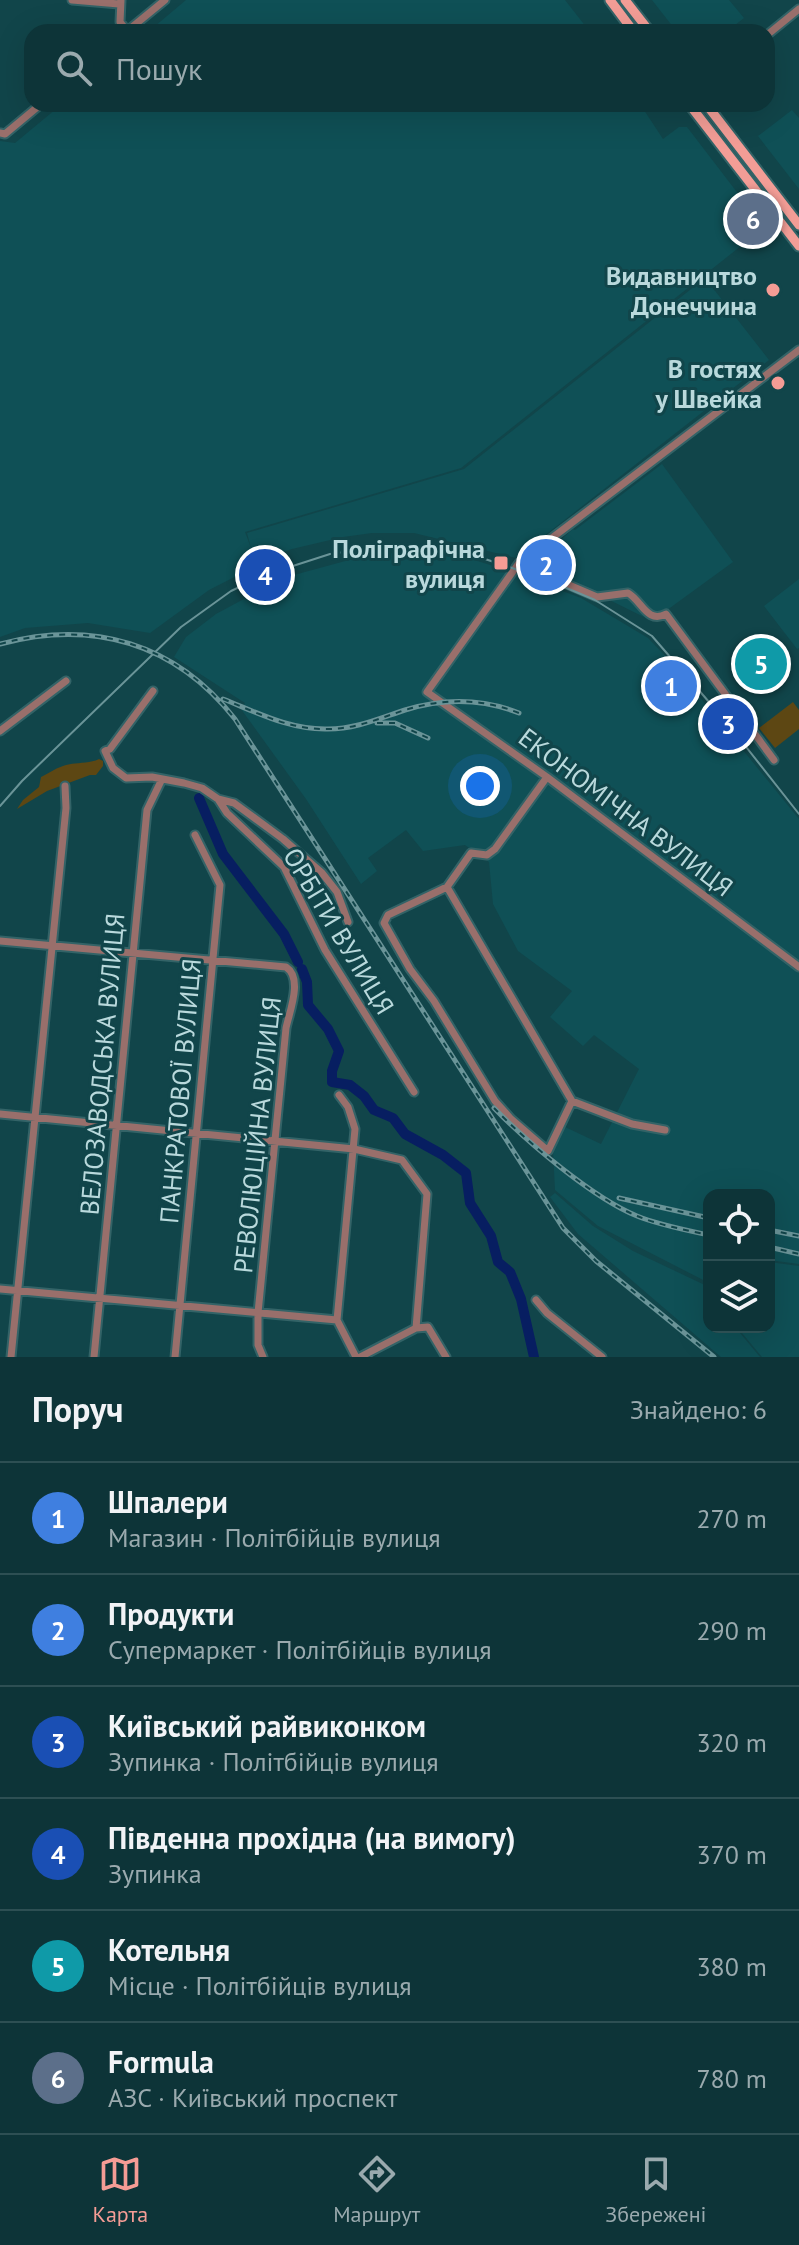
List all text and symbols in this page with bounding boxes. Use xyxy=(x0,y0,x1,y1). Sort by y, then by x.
search box xyxy=(24,24,775,112)
icon: search xyxy=(52,46,96,90)
text: Пошук xyxy=(116,49,202,88)
pin: 6 xyxy=(727,189,779,249)
place label: Видавництво Донеччина xyxy=(606,259,757,322)
marker: Видавництво Донеччина xyxy=(764,281,782,299)
place label: В гостях у Швейка xyxy=(654,352,762,415)
marker: В гостях у Швейка xyxy=(769,374,787,392)
place label: Поліграфічна вулиця xyxy=(332,532,485,595)
pin: 2 xyxy=(520,535,572,595)
pin: 4 xyxy=(239,545,291,605)
marker: Поліграфічна вулиця xyxy=(492,554,510,572)
pin: 5 xyxy=(735,634,787,694)
pin: 1 xyxy=(645,656,697,716)
pin: 3 xyxy=(702,694,754,754)
street label: ЕКОНОМІЧНА ВУЛИЦЯ xyxy=(512,721,740,903)
your location xyxy=(460,766,500,806)
street label: ОРБІТИ ВУЛИЦЯ xyxy=(276,842,402,1020)
street label: ВЕЛОЗАВОДСЬКА ВУЛИЦЯ xyxy=(72,912,132,1216)
street label: ПАНКРАТОВОЇ ВУЛИЦЯ xyxy=(152,957,208,1225)
street label: РЕВОЛЮЦІЙНА ВУЛИЦЯ xyxy=(226,995,288,1275)
map controls xyxy=(703,1189,775,1333)
button: locate xyxy=(703,1189,775,1261)
button: layers xyxy=(703,1261,775,1333)
text: Поруч xyxy=(32,1387,123,1431)
text: Знайдено: 6 xyxy=(630,1393,767,1426)
text: Шпалери xyxy=(108,1482,228,1521)
text: 1 xyxy=(51,1502,65,1535)
text: 270 m xyxy=(696,1502,767,1535)
text: Магазин · Політбійців вулиця xyxy=(108,1521,441,1554)
text: Продукти xyxy=(108,1594,234,1633)
text: 2 xyxy=(51,1614,65,1647)
text: 290 m xyxy=(696,1614,767,1647)
text: Супермаркет · Політбійців вулиця xyxy=(108,1633,492,1666)
text: Київський райвиконком xyxy=(108,1706,426,1745)
text: 3 xyxy=(51,1726,65,1759)
text: 320 m xyxy=(696,1726,767,1759)
text: Зупинка · Політбійців вулиця xyxy=(108,1745,439,1778)
text: Південна прохідна (на вимогу) xyxy=(108,1818,516,1857)
text: 4 xyxy=(51,1838,65,1871)
text: 370 m xyxy=(696,1838,767,1871)
text: Зупинка xyxy=(108,1857,202,1890)
text: Котельня xyxy=(108,1930,230,1969)
text: 5 xyxy=(51,1950,65,1983)
text: 380 m xyxy=(696,1950,767,1983)
text: Місце · Політбійців вулиця xyxy=(108,1969,412,2002)
text: Formula xyxy=(108,2042,214,2081)
text: 6 xyxy=(51,2062,65,2095)
text: 780 m xyxy=(696,2062,767,2095)
text: АЗС · Київський проспект xyxy=(108,2081,397,2114)
tab: Карта xyxy=(93,2152,148,2228)
tab: Маршрут xyxy=(333,2152,420,2228)
tab: Збережені xyxy=(605,2152,706,2228)

